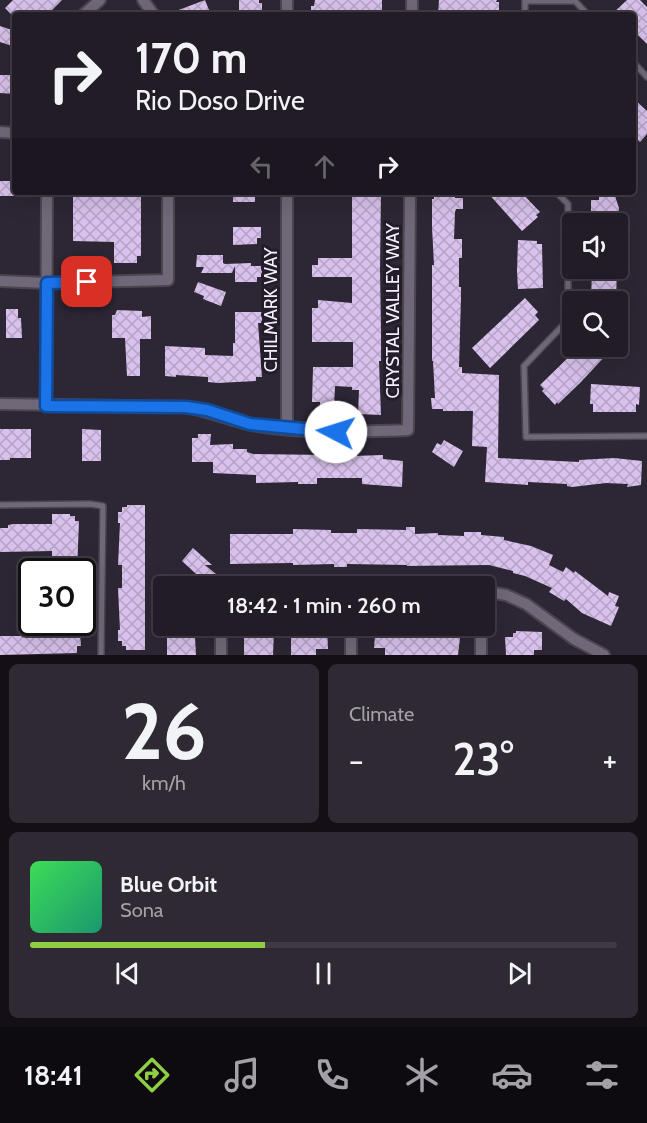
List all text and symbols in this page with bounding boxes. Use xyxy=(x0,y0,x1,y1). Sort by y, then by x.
text: 170 m xyxy=(135,32,247,84)
icon: right xyxy=(36,36,114,114)
text: Rio Doso Drive xyxy=(135,84,305,117)
icon: left xyxy=(245,150,278,183)
icon: ahead xyxy=(308,150,341,183)
icon: right xyxy=(371,150,404,183)
map controls xyxy=(562,213,628,357)
button: sound xyxy=(562,213,628,279)
street label: CRYSTAL VALLEY WAY xyxy=(382,223,404,399)
street label: CHILMARK WAY xyxy=(260,247,282,372)
pin xyxy=(61,256,112,307)
icon: arrive xyxy=(70,265,103,298)
button: search xyxy=(562,291,628,357)
position arrow xyxy=(304,400,368,464)
speed limit sign: 30 xyxy=(18,558,96,636)
text: 18:42 · 1 min · 260 m xyxy=(227,592,421,619)
text: 26 xyxy=(121,684,207,779)
text: Climate xyxy=(349,702,414,726)
text: 23° xyxy=(452,732,514,786)
text: − xyxy=(349,740,364,780)
text: + xyxy=(602,740,617,780)
text: km/h xyxy=(142,771,186,795)
text: Blue Orbit xyxy=(120,871,217,898)
text: Sona xyxy=(120,898,163,922)
icon: previous xyxy=(111,957,144,990)
icon: pause xyxy=(307,957,340,990)
icon: next xyxy=(503,957,536,990)
icon: directions xyxy=(131,1054,173,1096)
icon: music xyxy=(221,1054,263,1096)
icon: phone xyxy=(311,1054,353,1096)
icon: climate xyxy=(401,1054,443,1096)
icon: car xyxy=(491,1054,533,1096)
icon: filters xyxy=(581,1054,623,1096)
text: 18:41 xyxy=(24,1059,83,1092)

